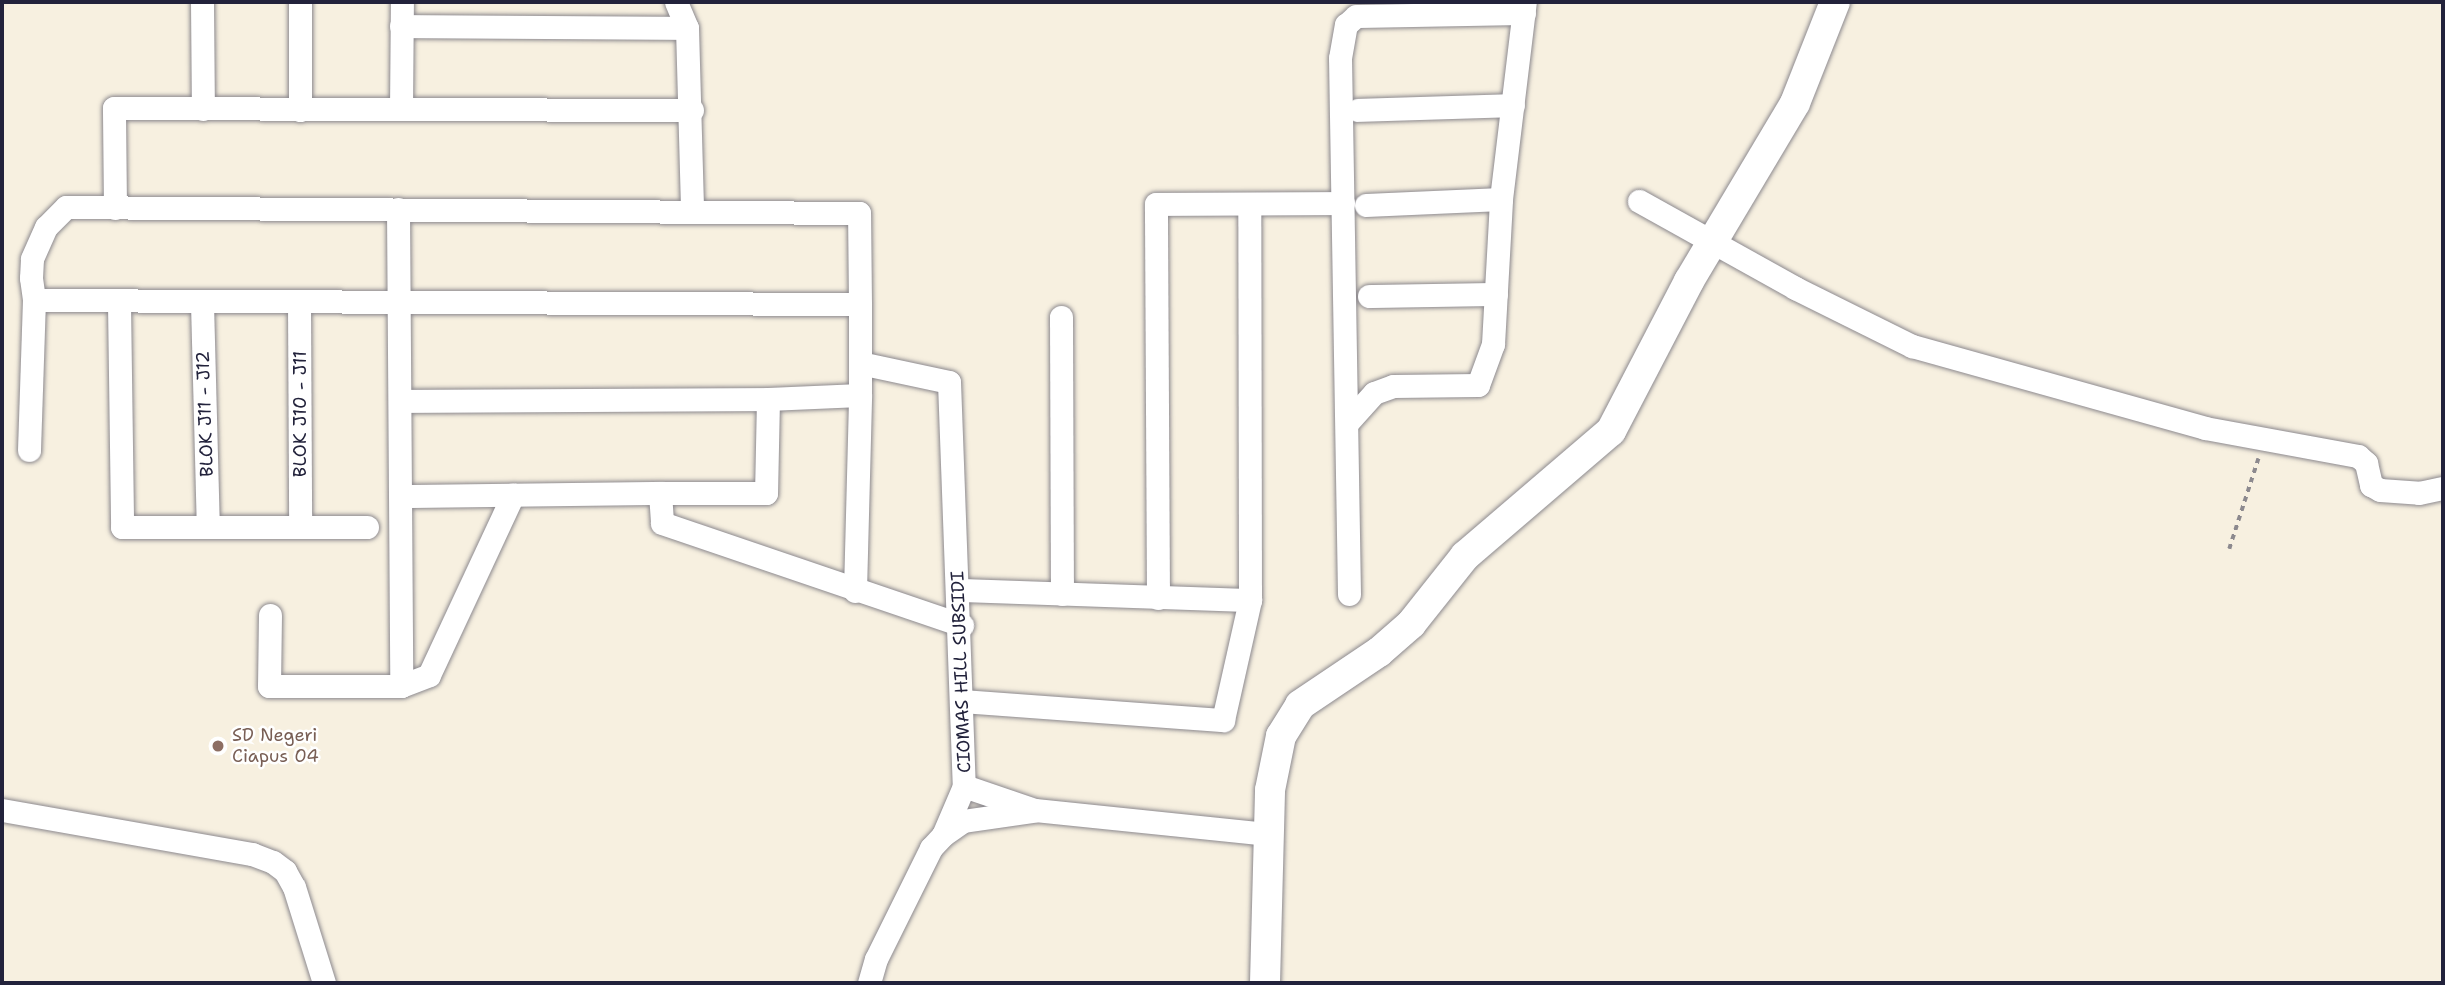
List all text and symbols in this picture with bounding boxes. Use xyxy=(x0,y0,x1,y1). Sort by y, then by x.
street label: BLOK J11 - J12 xyxy=(192,351,218,477)
street label: BLOK J10 - J11 xyxy=(289,351,311,477)
street label: CIOMAS HILL SUBSIDI xyxy=(947,571,975,773)
place label: SD Negeri Ciapus 04 xyxy=(232,725,319,768)
marker: SD Negeri Ciapus 04 xyxy=(210,738,226,754)

